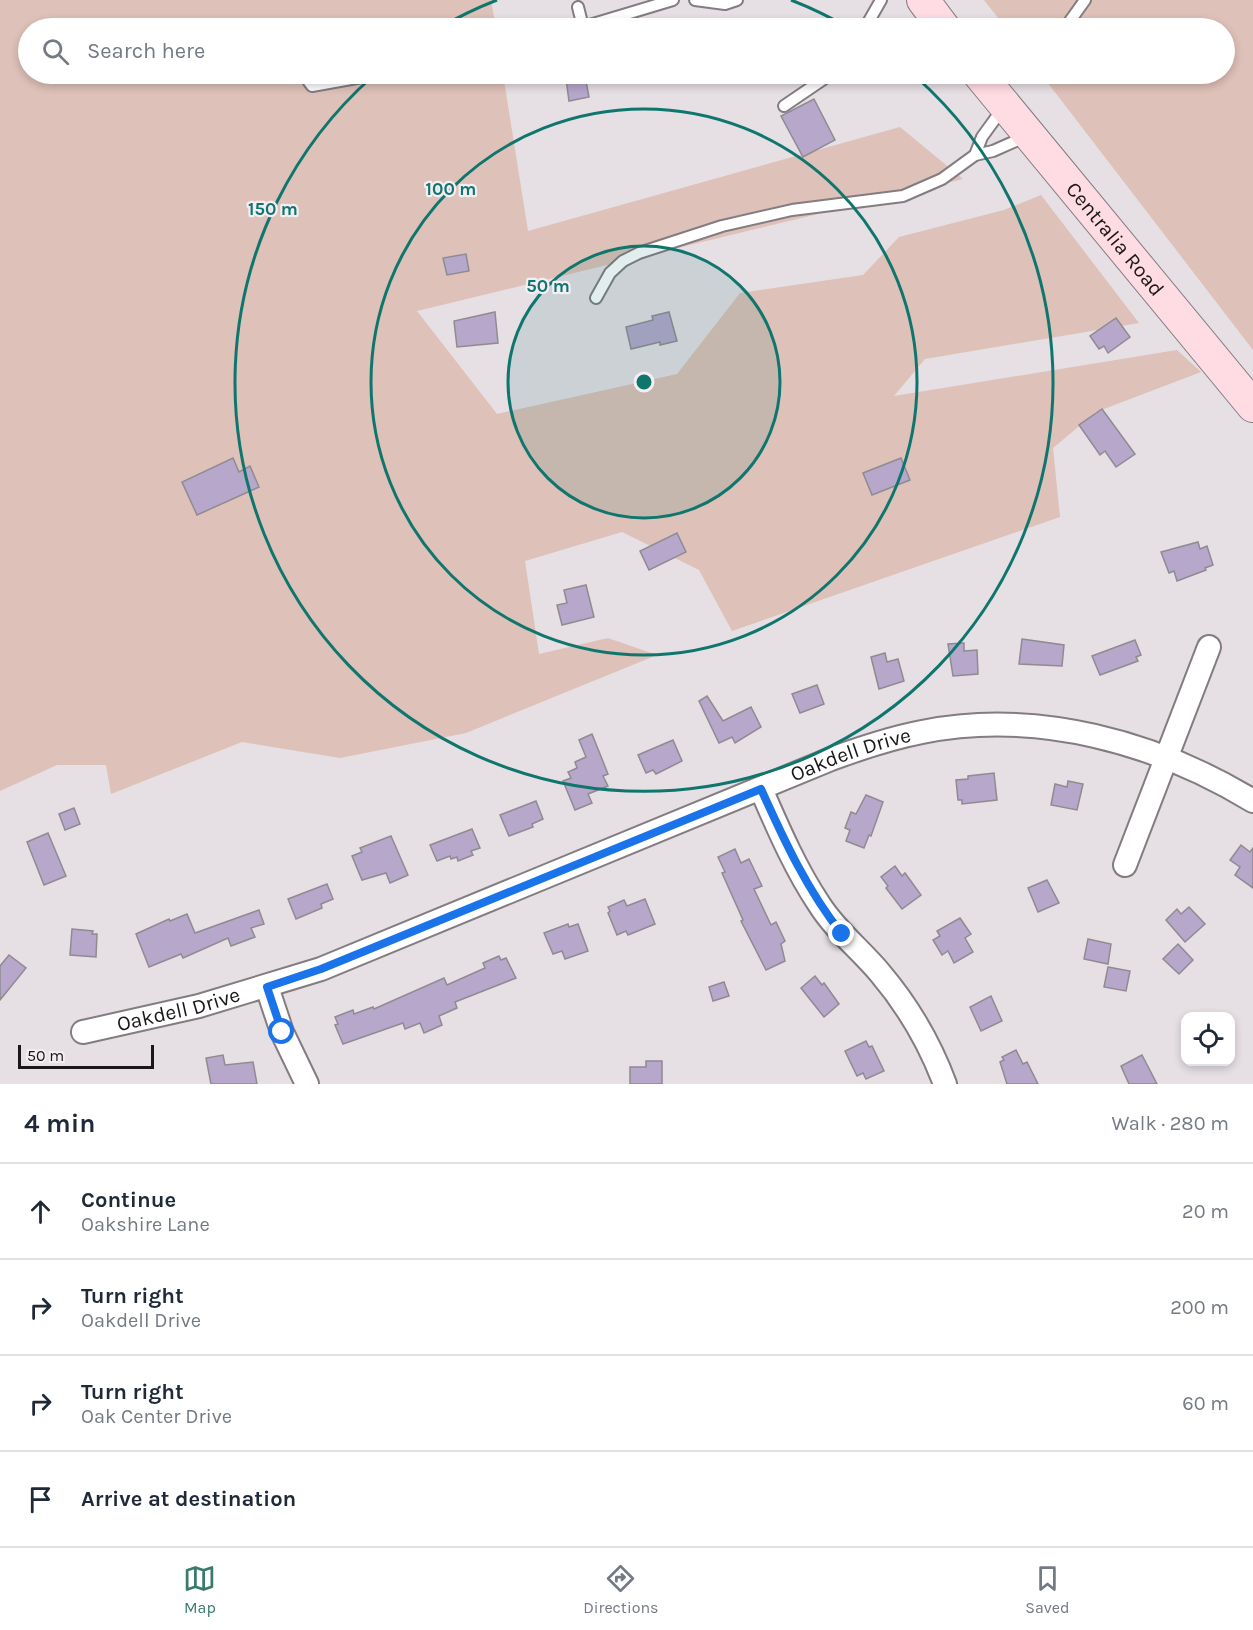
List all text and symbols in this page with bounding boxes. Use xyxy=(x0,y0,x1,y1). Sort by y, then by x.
search box xyxy=(18,18,1235,84)
icon: search xyxy=(39,35,72,68)
text: Search here xyxy=(87,38,205,64)
street label: Centralia Road xyxy=(1061,177,1169,301)
text: 100 m xyxy=(426,178,476,200)
text: 150 m xyxy=(248,198,298,220)
text: 50 m xyxy=(526,275,570,297)
centre of rings xyxy=(634,372,654,392)
street label: Oakdell Drive xyxy=(787,723,913,786)
route end xyxy=(828,920,854,946)
street label: Oakdell Drive xyxy=(114,982,243,1036)
map controls xyxy=(1181,1012,1235,1066)
button: locate xyxy=(1181,1012,1235,1066)
route start xyxy=(268,1018,294,1044)
scale bar xyxy=(18,1042,154,1070)
text: 50 m xyxy=(27,1046,64,1065)
text: 4 min xyxy=(24,1108,95,1139)
text: Walk · 280 m xyxy=(1112,1112,1229,1135)
text: Continue xyxy=(81,1187,176,1213)
icon: ahead xyxy=(24,1195,57,1228)
text: 20 m xyxy=(1182,1200,1229,1223)
text: Oakshire Lane xyxy=(81,1213,210,1236)
text: Turn right xyxy=(81,1283,184,1309)
icon: right xyxy=(24,1291,57,1324)
text: 200 m xyxy=(1170,1296,1229,1319)
text: Oakdell Drive xyxy=(81,1309,201,1332)
text: Turn right xyxy=(81,1379,184,1405)
icon: right xyxy=(24,1387,57,1420)
text: 60 m xyxy=(1182,1392,1229,1415)
text: Oak Center Drive xyxy=(81,1405,232,1428)
icon: arrive xyxy=(24,1483,57,1516)
text: Arrive at destination xyxy=(81,1486,296,1512)
tab: Map xyxy=(183,1562,216,1617)
tab: Directions xyxy=(583,1562,658,1617)
tab: Saved xyxy=(1025,1562,1070,1617)

